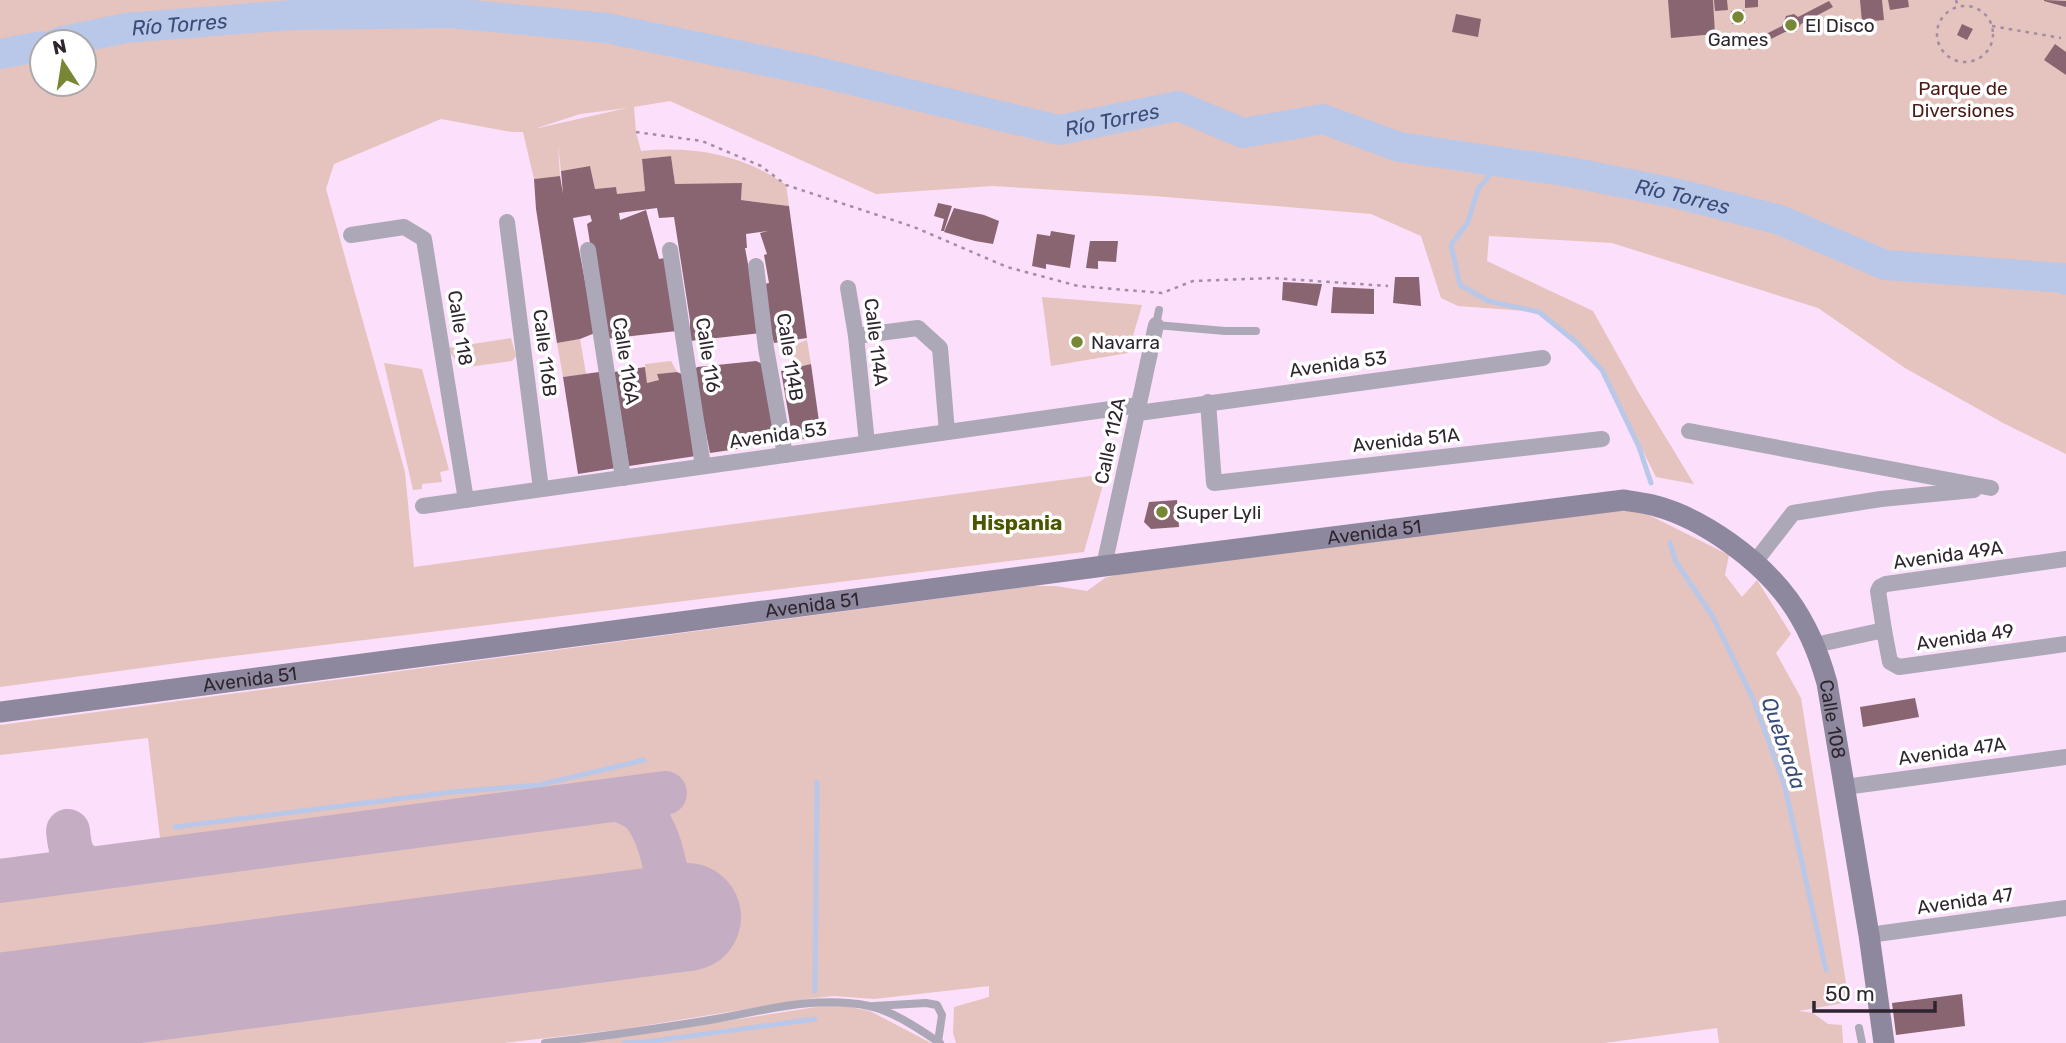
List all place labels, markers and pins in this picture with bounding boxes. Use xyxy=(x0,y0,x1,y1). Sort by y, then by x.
marker: Games xyxy=(1730,9,1746,25)
place label: El Disco xyxy=(1805,14,1875,37)
marker: El Disco xyxy=(1783,17,1799,33)
place label: Games xyxy=(1708,28,1768,51)
place label: Navarra xyxy=(1091,331,1160,354)
marker: Navarra xyxy=(1069,334,1085,350)
place label: Super Lyli xyxy=(1176,501,1261,524)
marker: Super Lyli xyxy=(1154,504,1170,520)

